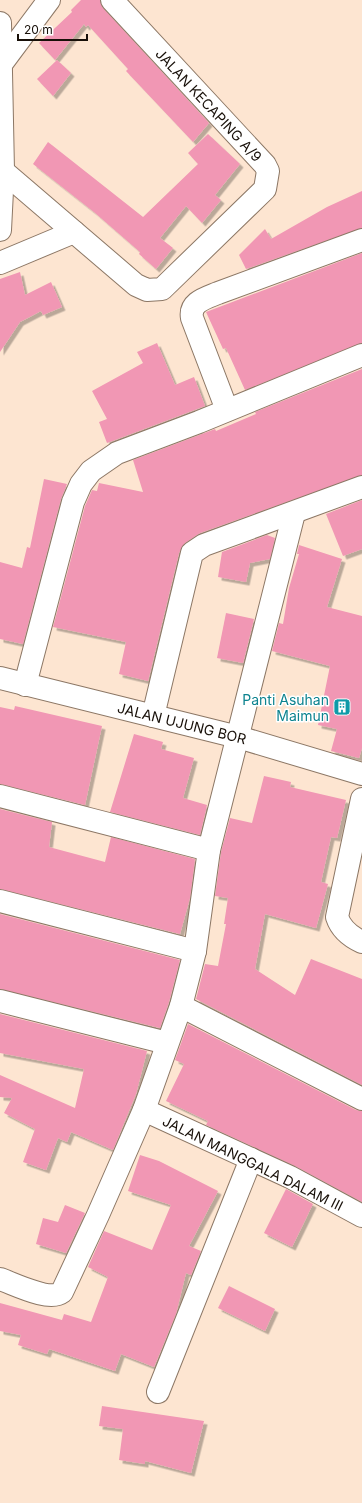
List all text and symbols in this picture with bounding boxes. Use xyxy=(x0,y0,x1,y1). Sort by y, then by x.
scale bar xyxy=(18,16,87,42)
text: 20 m xyxy=(24,22,53,37)
street label: JALAN KECAPING A/9 xyxy=(152,45,266,165)
place label: Panti Asuhan Maimun xyxy=(242,691,329,724)
building icon: Panti Asuhan Maimun xyxy=(332,697,352,717)
street label: JALAN UJUNG BOR xyxy=(116,699,248,747)
street label: JALAN MANGGALA DALAM III xyxy=(160,1112,346,1214)

